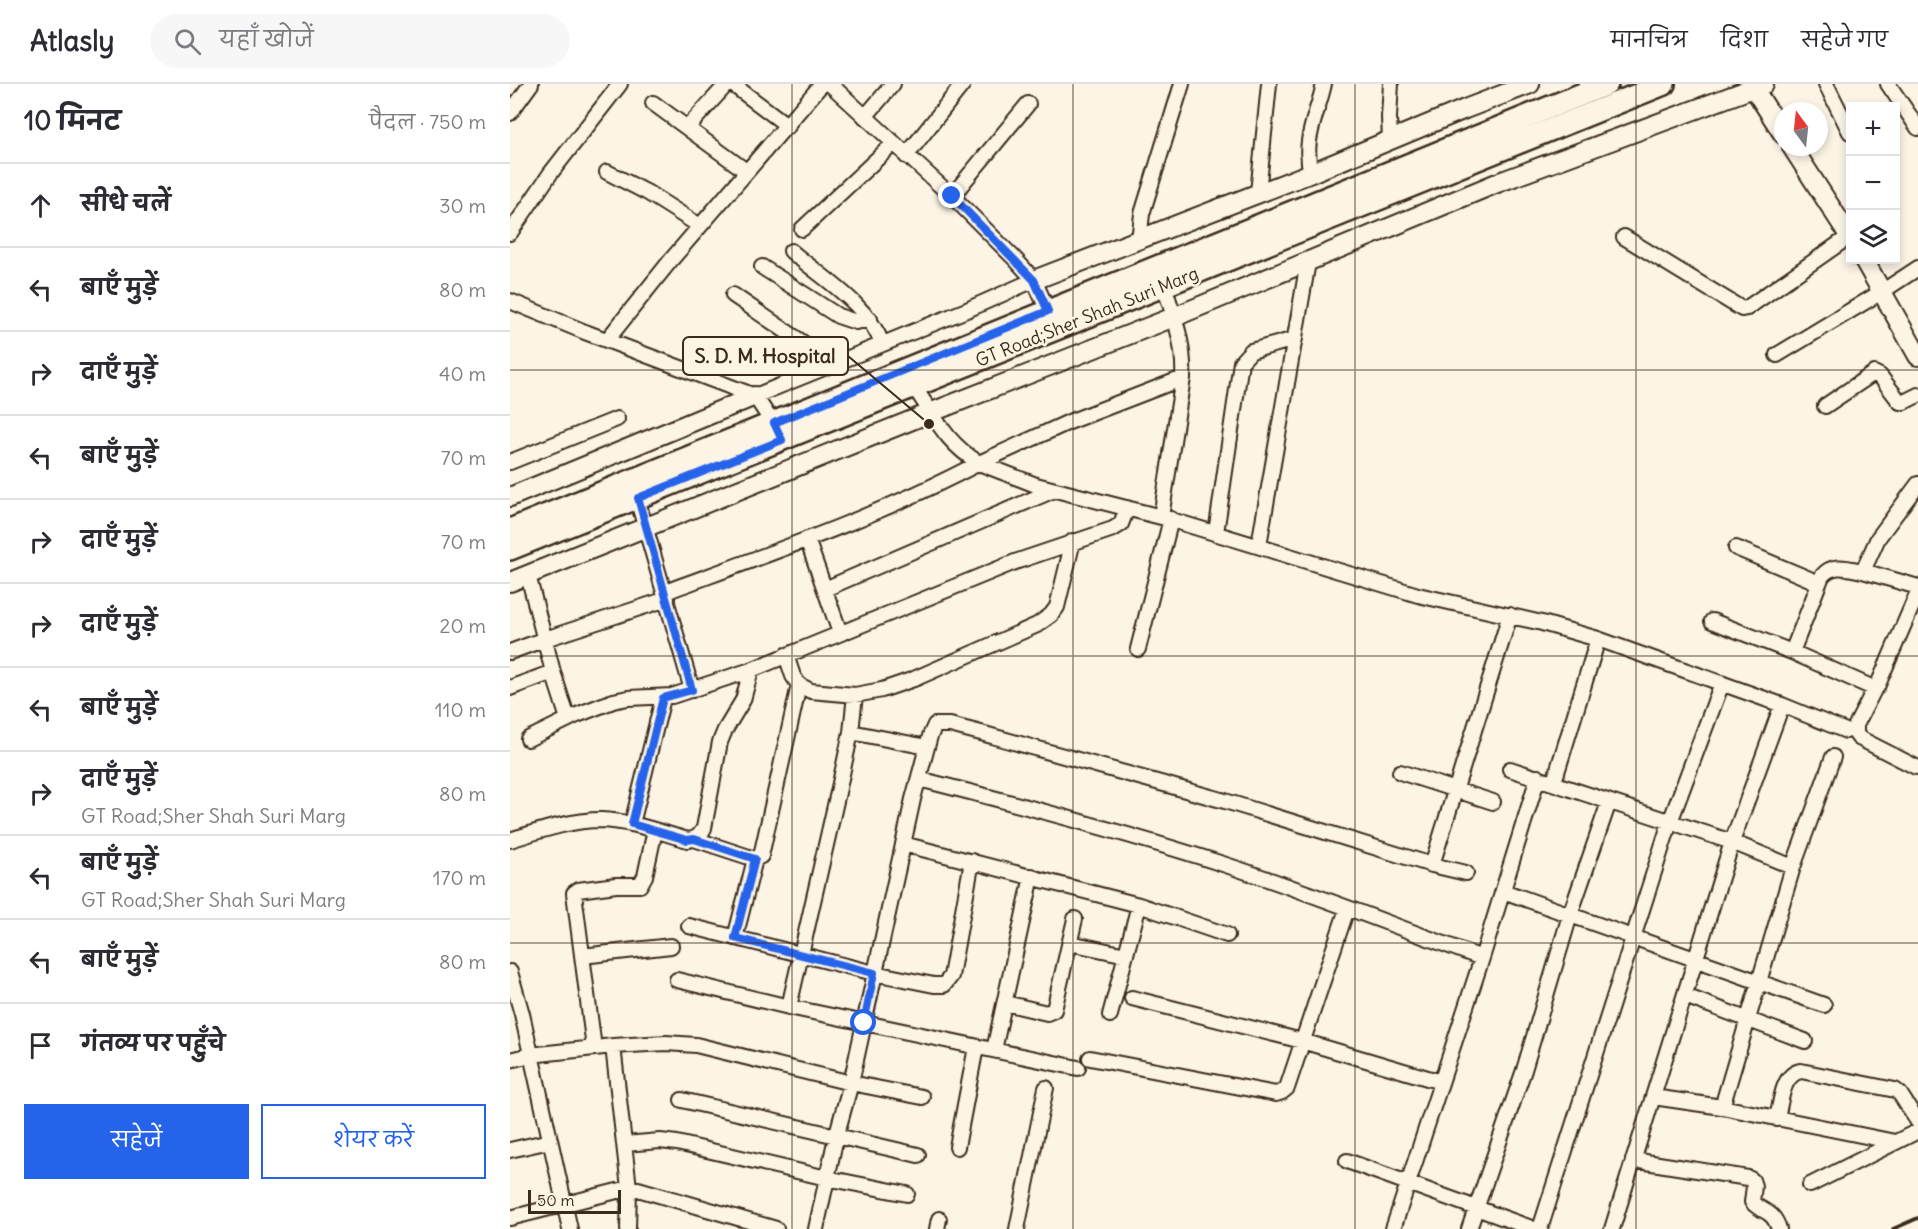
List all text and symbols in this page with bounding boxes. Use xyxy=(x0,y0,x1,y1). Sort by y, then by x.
search box xyxy=(150,14,570,68)
text: Atlasly xyxy=(30,23,114,59)
icon: search xyxy=(171,25,204,58)
text: यहाँ खोजें xyxy=(219,25,314,53)
text: मानचित्र xyxy=(1610,26,1688,53)
text: दिशा xyxy=(1721,26,1768,53)
text: सहेजे गए xyxy=(1801,26,1888,53)
north arrow xyxy=(1774,102,1828,156)
map controls xyxy=(1846,102,1900,264)
button: + xyxy=(1846,102,1900,156)
text: 10 मिनट xyxy=(24,104,121,137)
text: पैदल · 750 m xyxy=(369,109,486,134)
button: − xyxy=(1846,156,1900,210)
route end xyxy=(938,182,964,208)
icon: ahead xyxy=(24,189,57,222)
text: सीधे चलें xyxy=(81,189,171,217)
text: 30 m xyxy=(439,193,486,218)
button: layers xyxy=(1846,210,1900,264)
street label: GT Road;Sher Shah Suri Marg xyxy=(972,261,1202,372)
icon: left xyxy=(24,273,57,306)
text: बाएँ मुड़ें xyxy=(81,273,158,301)
text: 80 m xyxy=(439,277,486,302)
callout: S. D. M. Hospital xyxy=(683,337,848,375)
text: S. D. M. Hospital xyxy=(694,343,836,368)
icon: right xyxy=(24,357,57,390)
text: दाएँ मुड़ें xyxy=(81,357,157,385)
text: 40 m xyxy=(439,361,486,386)
icon: left xyxy=(24,441,57,474)
text: बाएँ मुड़ें xyxy=(81,441,158,469)
text: 70 m xyxy=(441,445,486,470)
icon: right xyxy=(24,525,57,558)
text: दाएँ मुड़ें xyxy=(81,525,157,553)
text: 70 m xyxy=(441,529,486,554)
icon: right xyxy=(24,609,57,642)
text: दाएँ मुड़ें xyxy=(81,609,157,637)
text: 20 m xyxy=(440,613,486,638)
icon: left xyxy=(24,693,57,726)
text: बाएँ मुड़ें xyxy=(81,693,158,721)
text: 110 m xyxy=(435,697,486,722)
text: दाएँ मुड़ें xyxy=(81,764,157,792)
icon: right xyxy=(24,777,57,810)
text: 80 m xyxy=(439,781,486,806)
text: GT Road;Sher Shah Suri Marg xyxy=(81,803,346,828)
text: बाएँ मुड़ें xyxy=(81,848,158,876)
icon: left xyxy=(24,861,57,894)
text: 170 m xyxy=(433,865,486,890)
text: GT Road;Sher Shah Suri Marg xyxy=(81,887,346,912)
icon: left xyxy=(24,945,57,978)
text: बाएँ मुड़ें xyxy=(81,945,158,973)
text: 80 m xyxy=(439,949,486,974)
route start xyxy=(850,1009,876,1035)
icon: arrive xyxy=(24,1029,57,1062)
text: गंतव्य पर पहुँचे xyxy=(81,1029,225,1057)
button: सहेजें xyxy=(24,1104,249,1179)
button: शेयर करें xyxy=(261,1104,486,1179)
scale bar xyxy=(528,1187,621,1214)
text: 50 m xyxy=(537,1190,575,1210)

